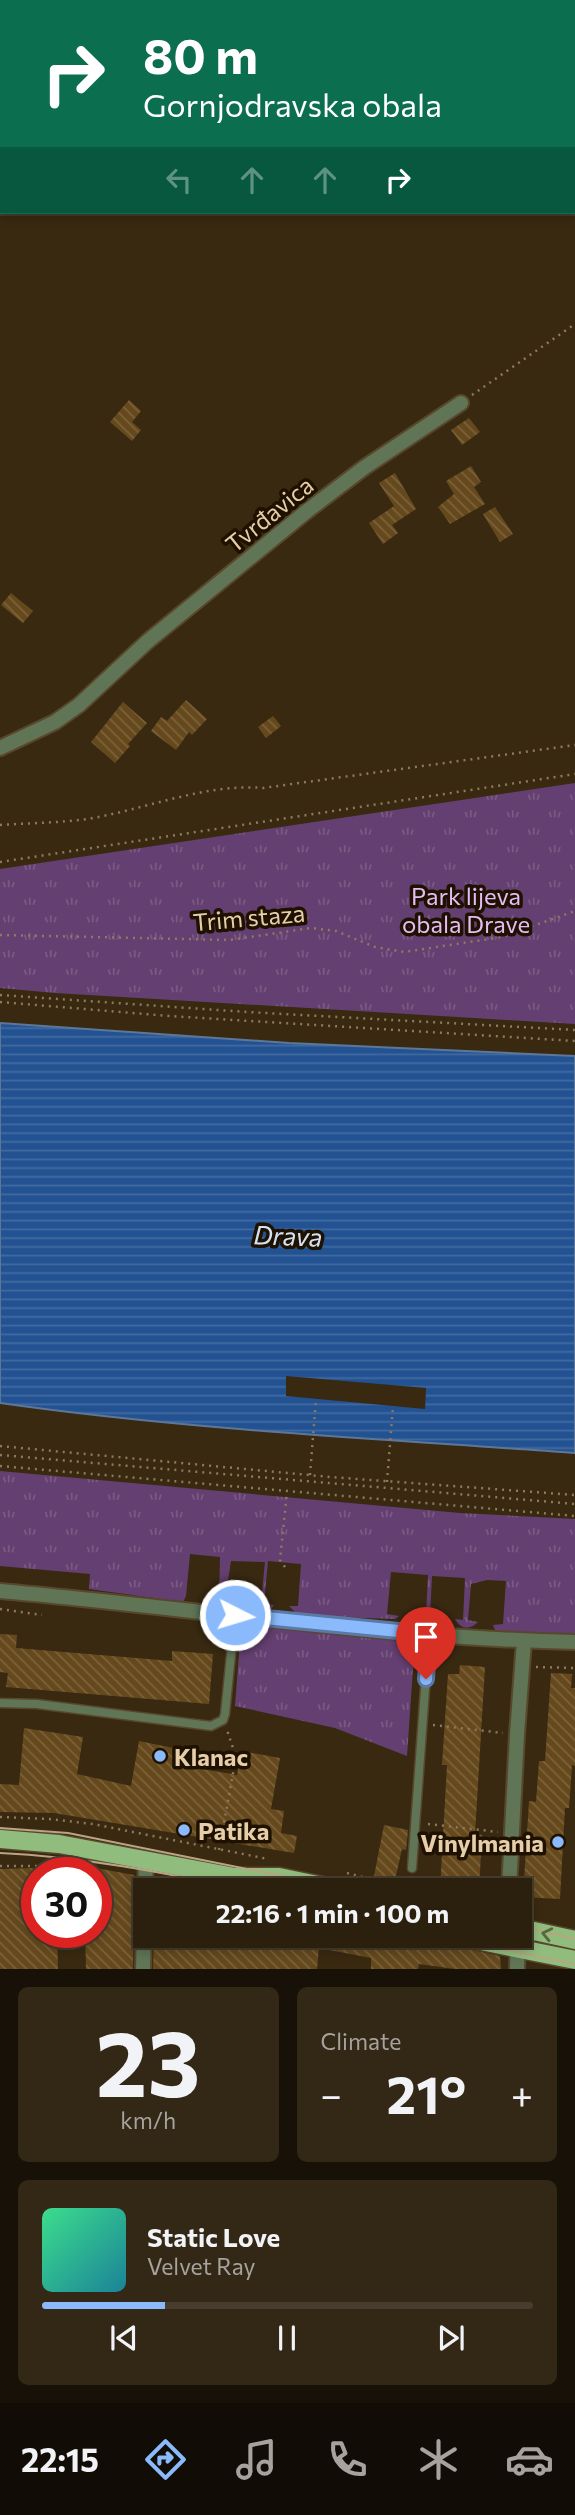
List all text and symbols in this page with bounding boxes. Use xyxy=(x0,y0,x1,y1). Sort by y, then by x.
text: 80 m xyxy=(143,24,258,84)
icon: right xyxy=(28,28,119,119)
text: Gornjodravska obala xyxy=(143,84,442,124)
icon: left xyxy=(160,161,198,199)
icon: ahead xyxy=(233,161,271,199)
icon: ahead xyxy=(306,161,344,199)
icon: right xyxy=(379,161,417,199)
street label: Tvrđavica xyxy=(219,470,319,558)
park label: Park lijeva obala Drave xyxy=(402,881,530,938)
street label: Trim staza xyxy=(192,898,306,936)
water label: Drava xyxy=(253,1218,323,1252)
position arrow xyxy=(198,1578,272,1652)
pin xyxy=(396,1607,456,1679)
icon: arrive xyxy=(407,1618,445,1656)
place label: Klanac xyxy=(174,1742,248,1771)
marker: Klanac xyxy=(152,1748,168,1764)
place label: Patika xyxy=(198,1816,269,1845)
marker: Patika xyxy=(176,1822,192,1838)
place label: Vinylmania xyxy=(420,1828,544,1857)
marker: Vinylmania xyxy=(550,1834,566,1850)
speed limit sign: 30 xyxy=(21,1857,112,1948)
text: 22:16 · 1 min · 100 m xyxy=(216,1897,449,1928)
one-way arrow xyxy=(541,1928,553,1943)
text: 23 xyxy=(96,2004,201,2116)
text: Climate xyxy=(321,2027,402,2055)
text: 21° xyxy=(387,2061,466,2125)
text: − xyxy=(321,2070,342,2117)
text: + xyxy=(511,2070,533,2117)
text: km/h xyxy=(120,2106,176,2134)
text: Static Love xyxy=(147,2221,280,2252)
text: Velvet Ray xyxy=(147,2252,255,2280)
icon: previous xyxy=(105,2319,143,2357)
icon: pause xyxy=(268,2319,306,2357)
icon: next xyxy=(432,2319,470,2357)
icon: directions xyxy=(141,2435,190,2484)
icon: music xyxy=(232,2435,281,2484)
icon: phone xyxy=(323,2435,372,2484)
icon: climate xyxy=(414,2435,463,2484)
icon: car xyxy=(505,2435,554,2484)
text: 22:15 xyxy=(21,2439,99,2479)

